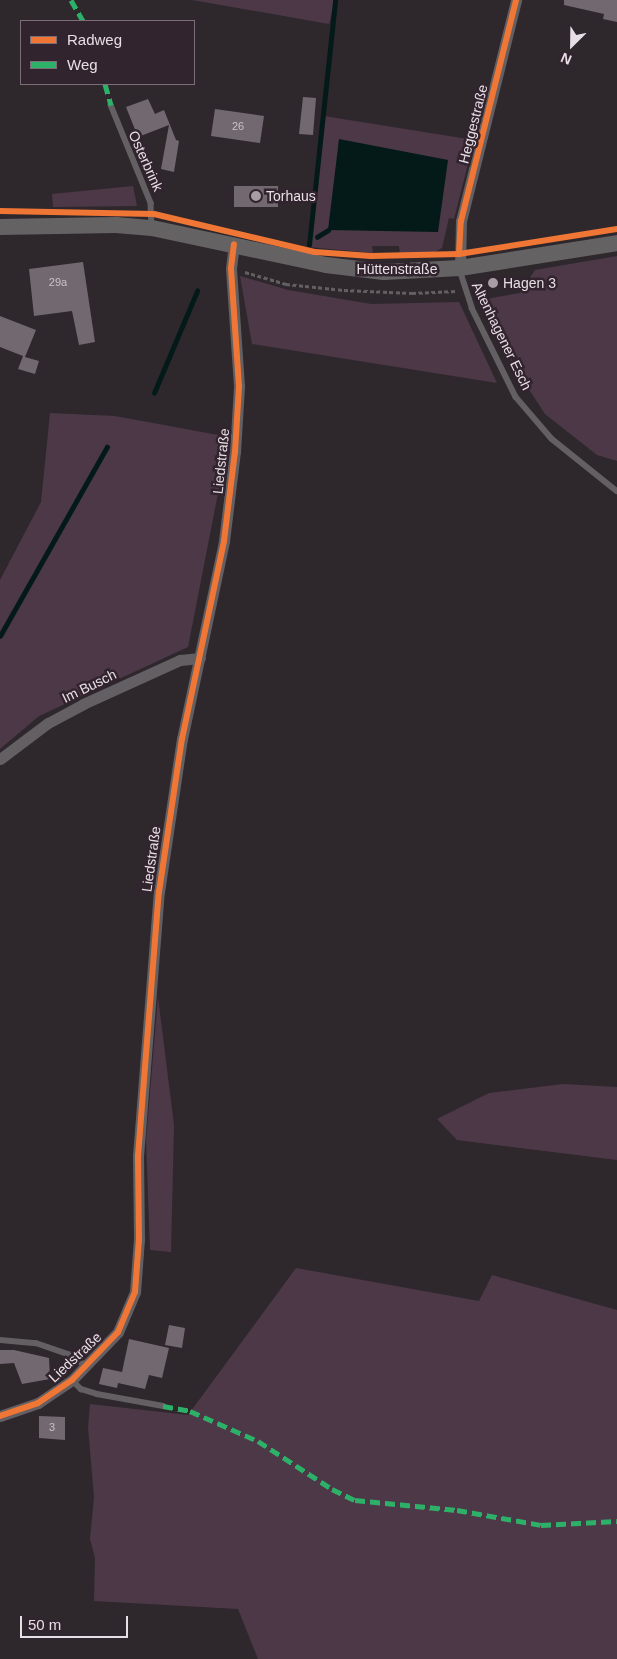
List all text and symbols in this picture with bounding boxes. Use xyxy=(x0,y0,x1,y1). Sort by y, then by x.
legend xyxy=(20,20,195,85)
north arrow xyxy=(547,20,597,70)
text: Radweg xyxy=(67,31,122,48)
text: N xyxy=(558,49,574,68)
text: Weg xyxy=(67,56,98,73)
street label: Heggestraße xyxy=(455,83,491,165)
house number: 26 xyxy=(232,119,244,133)
street label: Osterbrink xyxy=(125,128,167,194)
place label: Torhaus xyxy=(266,188,316,204)
marker: Torhaus xyxy=(250,190,262,202)
street label: Hüttenstraße xyxy=(357,261,437,277)
house number: 29a xyxy=(49,275,67,289)
place label: Hagen 3 xyxy=(503,275,556,291)
marker: Hagen 3 xyxy=(487,277,499,289)
street label: Altenhagener Esch xyxy=(469,279,535,393)
street label: Liedstraße xyxy=(209,427,233,495)
street label: Im Busch xyxy=(59,666,119,706)
street label: Liedstraße xyxy=(138,825,164,893)
street label: Liedstraße xyxy=(45,1328,105,1386)
house number: 3 xyxy=(49,1420,55,1434)
scale bar xyxy=(22,1606,130,1638)
text: 50 m xyxy=(28,1616,61,1633)

